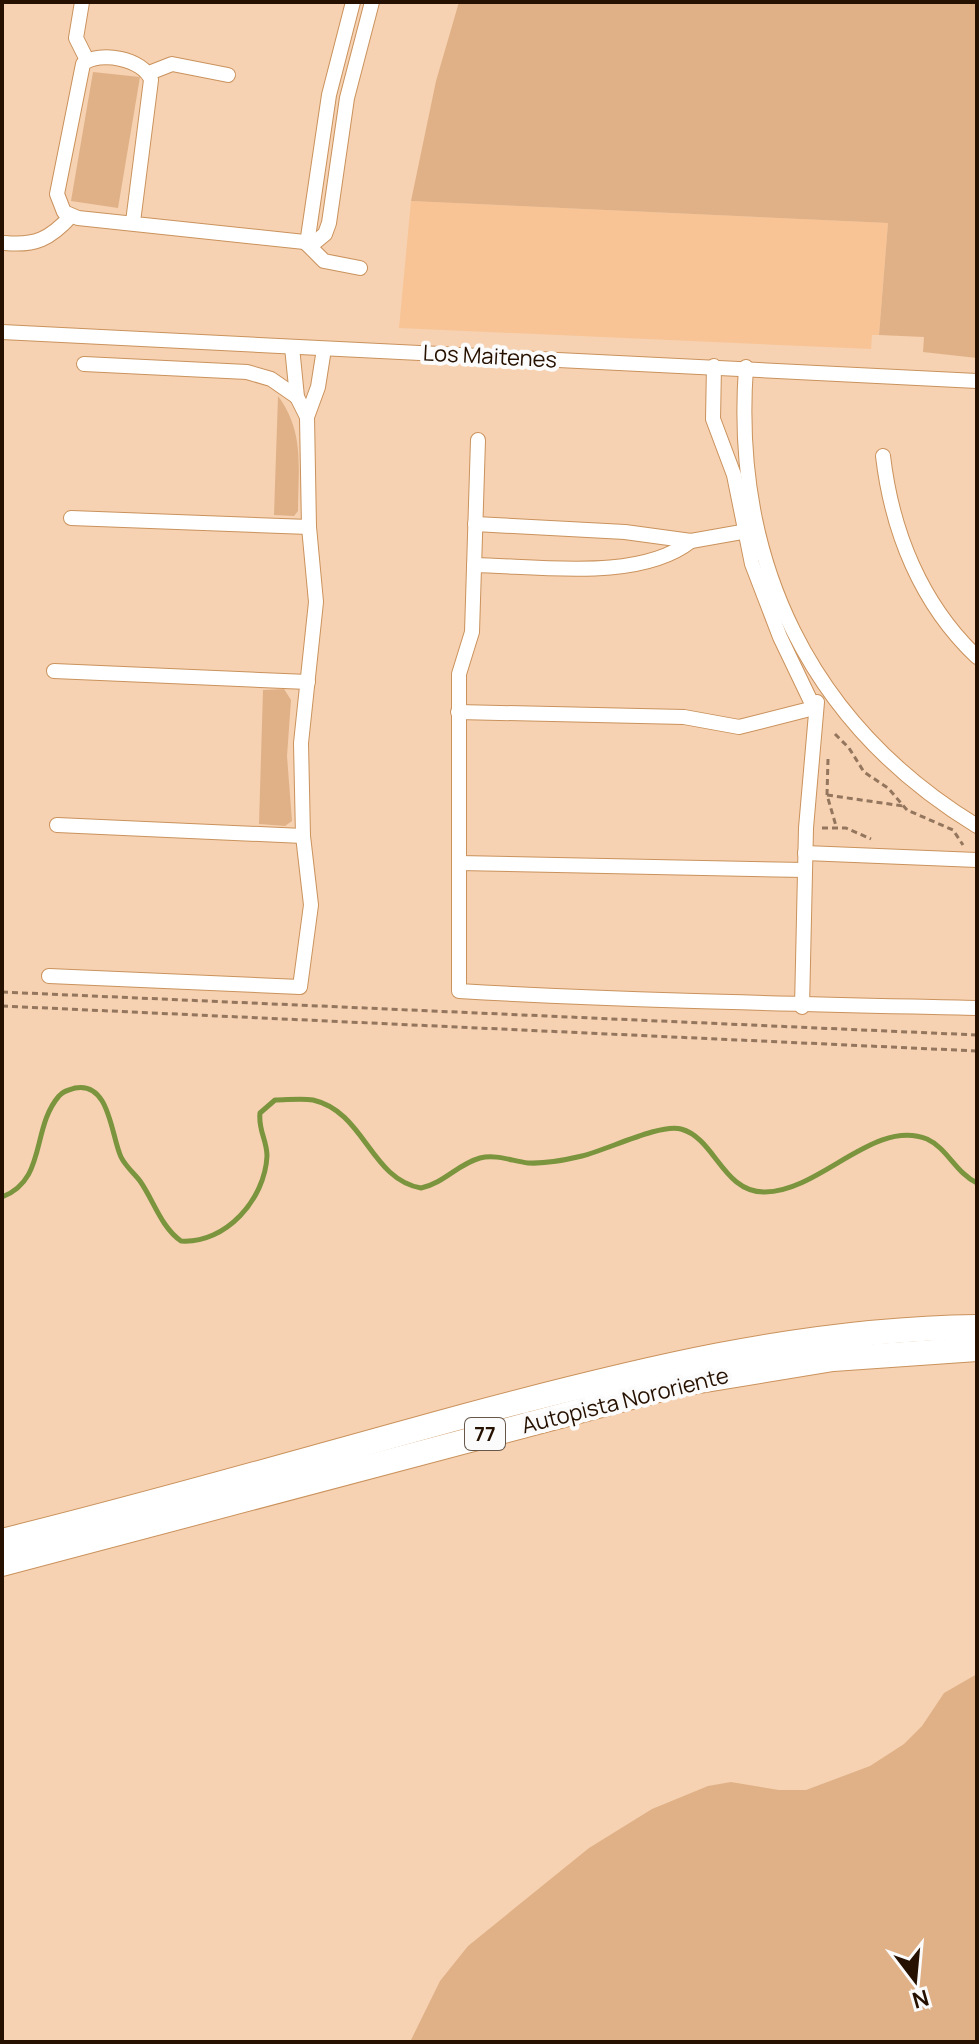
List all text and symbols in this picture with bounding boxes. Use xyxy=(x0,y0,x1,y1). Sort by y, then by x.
street label: Los Maitenes xyxy=(422,338,558,374)
street label: Autopista Nororiente xyxy=(518,1360,732,1440)
road number: 77 xyxy=(465,1418,505,1450)
north arrow xyxy=(875,1940,955,2020)
text: N xyxy=(909,1983,932,2016)

